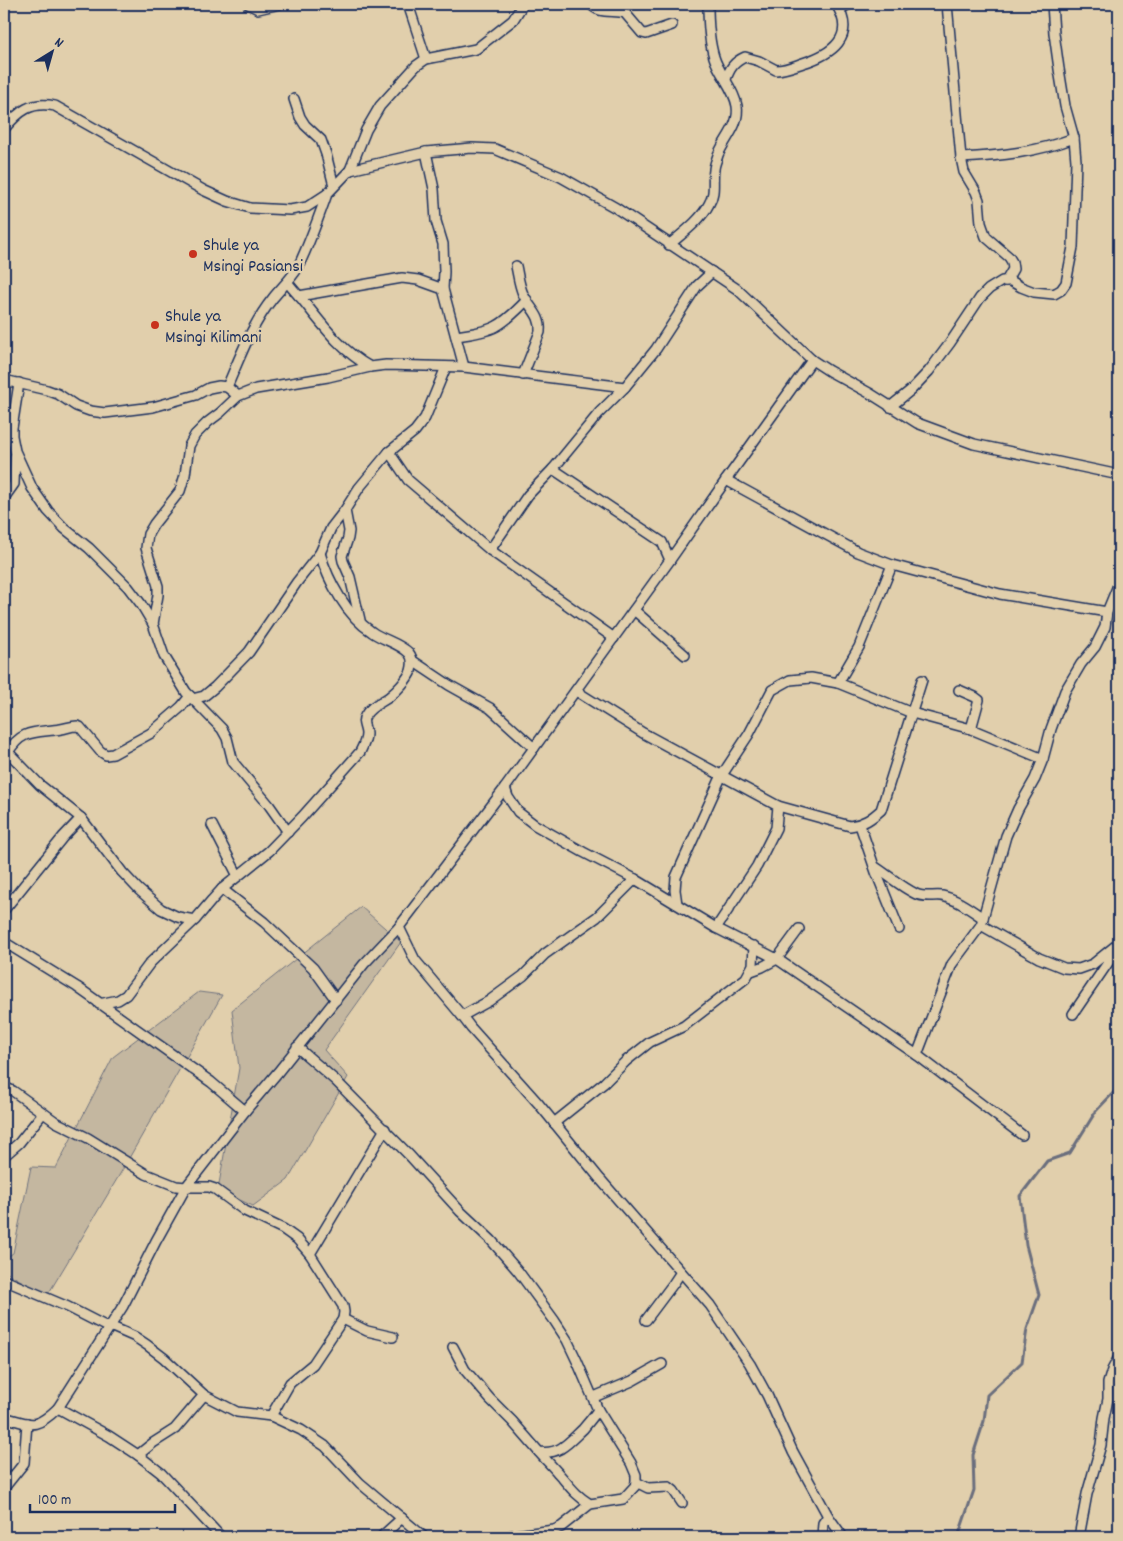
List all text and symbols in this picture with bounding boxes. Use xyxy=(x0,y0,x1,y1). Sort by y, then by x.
north arrow xyxy=(28,28,78,78)
text: N xyxy=(50,33,67,53)
place label: Shule ya Msingi Pasiansi xyxy=(203,234,303,280)
marker: Shule ya Msingi Pasiansi xyxy=(187,248,199,260)
place label: Shule ya Msingi Kilimani xyxy=(165,305,262,351)
marker: Shule ya Msingi Kilimani xyxy=(149,319,161,331)
scale bar xyxy=(30,1481,175,1513)
text: 100 m xyxy=(38,1490,71,1512)

